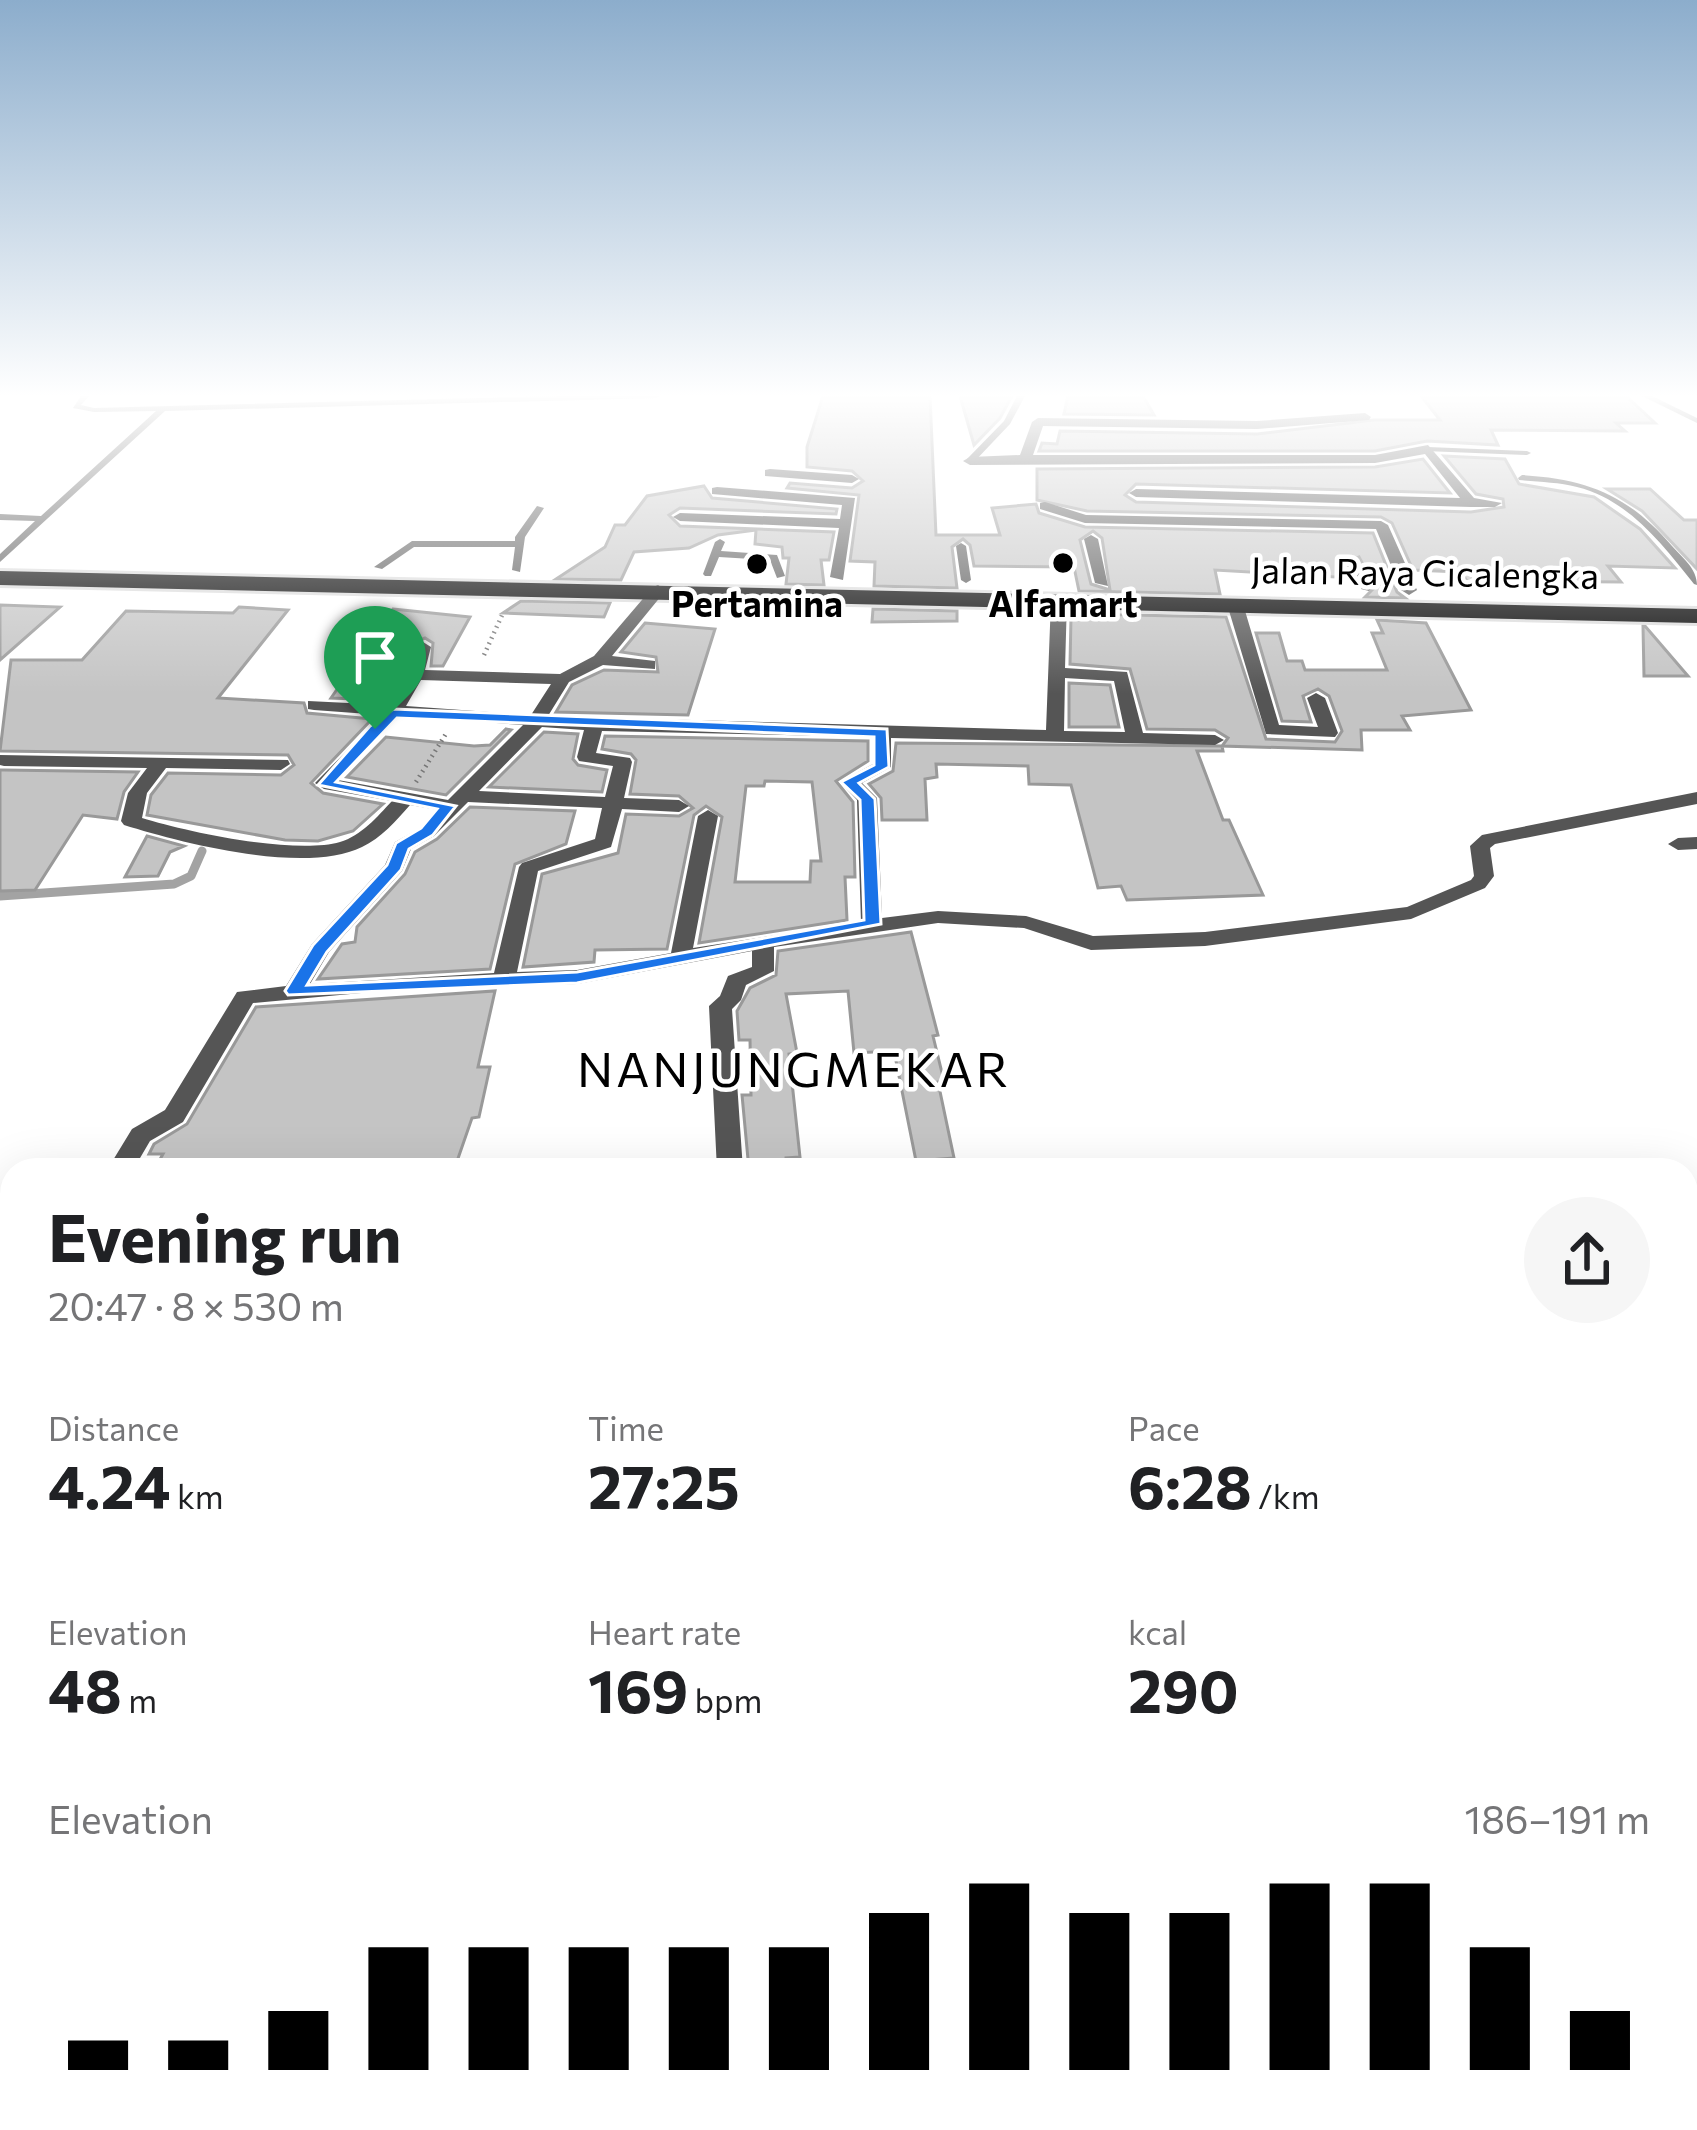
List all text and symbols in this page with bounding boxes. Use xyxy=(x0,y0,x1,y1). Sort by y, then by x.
street label: Jalan Raya Cicalengka xyxy=(1250,546,1600,596)
marker: Alfamart xyxy=(1050,550,1076,576)
marker: Pertamina xyxy=(744,551,770,577)
place label: Pertamina xyxy=(671,580,843,624)
place label: Alfamart xyxy=(988,580,1138,624)
pin xyxy=(324,606,426,729)
icon: arrive xyxy=(342,624,408,690)
district label: NANJUNGMEKAR xyxy=(577,1038,1011,1097)
text: Evening run xyxy=(48,1195,402,1276)
button: share xyxy=(1524,1197,1650,1323)
text: 20:47 · 8 × 530 m xyxy=(48,1281,344,1329)
text: Distance xyxy=(48,1407,179,1448)
text: Time xyxy=(588,1407,664,1448)
text: Pace xyxy=(1128,1407,1200,1448)
text: 4.24 xyxy=(48,1448,171,1521)
text: 27:25 xyxy=(588,1448,740,1521)
text: 6:28 xyxy=(1128,1448,1252,1521)
text: km xyxy=(171,1475,224,1516)
text: /km xyxy=(1252,1475,1319,1516)
text: Elevation xyxy=(48,1611,187,1652)
text: Heart rate xyxy=(588,1611,741,1652)
text: kcal xyxy=(1128,1611,1187,1652)
text: 48 xyxy=(48,1652,122,1725)
text: 169 xyxy=(588,1652,688,1725)
text: 290 xyxy=(1128,1652,1239,1725)
text: m xyxy=(122,1679,157,1720)
text: bpm xyxy=(688,1679,762,1720)
text: Elevation xyxy=(48,1794,213,1842)
text: 186–191 m xyxy=(1464,1794,1650,1842)

